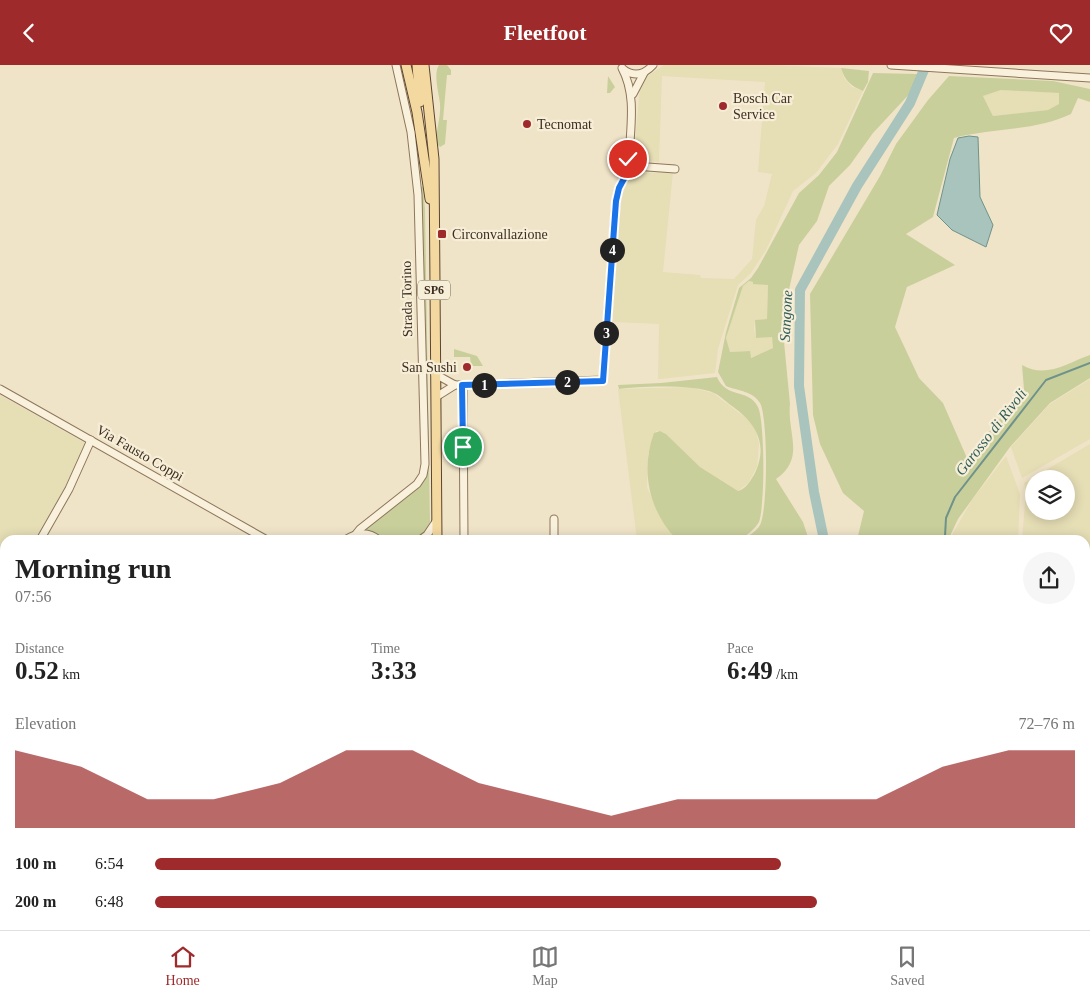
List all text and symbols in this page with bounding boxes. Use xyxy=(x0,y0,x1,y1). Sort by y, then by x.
icon: back xyxy=(15,19,43,47)
icon: heart xyxy=(1047,19,1075,47)
text: Fleetfoot xyxy=(503,20,587,45)
place label: Bosch Car Service xyxy=(733,91,792,122)
marker: Bosch Car Service xyxy=(717,100,729,112)
place label: Tecnomat xyxy=(537,117,592,132)
marker: Tecnomat xyxy=(521,118,533,130)
pin xyxy=(607,138,649,180)
icon: check xyxy=(614,145,642,173)
place label: Circonvallazione xyxy=(452,227,548,242)
marker: Circonvallazione xyxy=(436,228,448,240)
pin: 4 xyxy=(600,237,624,263)
text: 4 xyxy=(609,243,616,258)
street label: Strada Torino xyxy=(399,261,415,337)
road number: SP6 xyxy=(418,281,450,299)
water label: Sangone xyxy=(777,289,795,342)
pin: 3 xyxy=(594,321,618,345)
text: 3 xyxy=(603,326,610,341)
place label: San Sushi xyxy=(401,360,457,375)
marker: San Sushi xyxy=(461,361,473,373)
pin: 2 xyxy=(554,369,580,395)
pin: 1 xyxy=(472,373,496,397)
text: 2 xyxy=(564,375,571,390)
text: 1 xyxy=(481,378,488,393)
water label: Garosso di Rivoli xyxy=(952,386,1030,478)
street label: Via Fausto Coppi xyxy=(94,422,186,484)
pin xyxy=(442,426,484,468)
icon: arrive xyxy=(449,433,477,461)
map controls xyxy=(1025,470,1075,520)
button: layers xyxy=(1025,470,1075,520)
button: share xyxy=(1023,552,1075,604)
text: Morning run xyxy=(15,553,171,584)
text: 07:56 xyxy=(15,588,51,605)
text: Distance xyxy=(15,641,64,656)
text: Time xyxy=(371,641,400,656)
text: Pace xyxy=(727,641,753,656)
text: 0.52 xyxy=(15,657,59,684)
text: 3:33 xyxy=(371,657,417,684)
text: 6:49 xyxy=(727,657,773,684)
text: km xyxy=(59,667,80,682)
text: /km xyxy=(773,667,798,682)
text: Elevation xyxy=(15,715,76,732)
text: 72–76 m xyxy=(1019,715,1075,732)
text: 100 m xyxy=(15,855,56,872)
text: 6:54 xyxy=(95,855,123,872)
text: 200 m xyxy=(15,893,56,910)
text: 6:48 xyxy=(95,893,123,910)
tab: Home xyxy=(166,943,200,989)
tab: Map xyxy=(531,943,559,989)
tab: Saved xyxy=(890,943,924,989)

